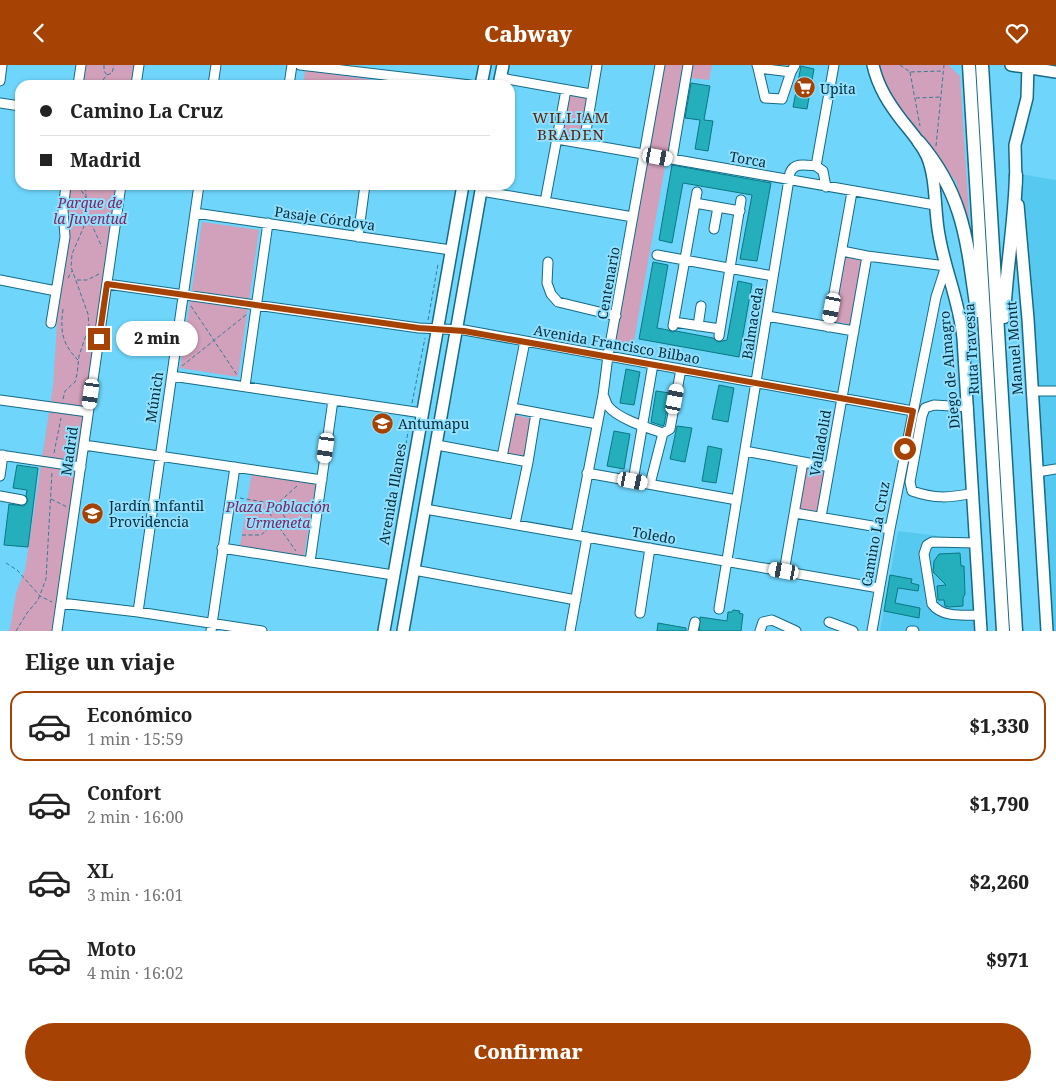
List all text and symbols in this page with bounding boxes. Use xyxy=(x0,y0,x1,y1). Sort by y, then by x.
text: Cabway xyxy=(484,18,572,48)
icon: back xyxy=(25,19,53,47)
icon: heart xyxy=(1003,19,1031,47)
supermarket icon: Upita xyxy=(792,76,816,100)
place label: Upita xyxy=(820,79,856,98)
text: Camino La Cruz xyxy=(70,98,223,124)
district label: WILLIAM BRADEN xyxy=(532,107,610,144)
street label: Torca xyxy=(728,146,768,172)
text: Madrid xyxy=(70,147,141,173)
car xyxy=(641,147,674,167)
park label: Parque de la Juventud xyxy=(53,193,128,228)
street label: Pasaje Córdova xyxy=(273,202,377,235)
street label: Centenario xyxy=(592,245,624,321)
street label: Balmaceda xyxy=(737,285,767,361)
car xyxy=(821,292,842,324)
street label: Manuel Montt xyxy=(1001,300,1027,396)
street label: Ruta Travesía xyxy=(959,303,983,395)
street label: Diego de Almagro xyxy=(934,310,964,430)
street label: Avenida Francisco Bilbao xyxy=(532,320,702,368)
callout: 2 min xyxy=(116,321,199,357)
text: 2 min xyxy=(134,327,180,349)
route end xyxy=(88,328,110,350)
street label: Múnich xyxy=(141,370,167,424)
car xyxy=(81,378,100,410)
car xyxy=(664,383,685,415)
street label: Valladolid xyxy=(805,408,835,478)
school or university icon: Antumapu xyxy=(370,411,394,435)
place label: Antumapu xyxy=(398,414,469,433)
street label: Madrid xyxy=(56,425,82,477)
car xyxy=(316,432,335,464)
route start xyxy=(894,438,916,460)
street label: Avenida Illanes xyxy=(374,442,410,546)
car xyxy=(616,471,649,491)
street label: Camino La Cruz xyxy=(856,480,894,588)
place label: Jardín Infantil Providencia xyxy=(108,496,205,531)
park label: Plaza Población Urmeneta xyxy=(225,497,331,532)
school or university icon: Jardín Infantil Providencia xyxy=(81,501,105,525)
street label: Toledo xyxy=(630,522,678,548)
car xyxy=(767,561,800,581)
text: Elige un viaje xyxy=(25,646,175,676)
text: Económico xyxy=(87,702,193,728)
icon: car xyxy=(27,704,72,749)
text: $1,330 xyxy=(969,713,1029,739)
text: 1 min · 15:59 xyxy=(87,728,183,750)
text: Confort xyxy=(87,780,161,806)
icon: car xyxy=(27,782,72,827)
text: $1,790 xyxy=(969,791,1029,817)
text: 2 min · 16:00 xyxy=(87,806,183,828)
text: XL xyxy=(87,858,113,884)
icon: car xyxy=(27,860,72,905)
text: $2,260 xyxy=(969,869,1029,895)
text: 3 min · 16:01 xyxy=(87,884,183,906)
text: Moto xyxy=(87,936,136,962)
icon: car xyxy=(27,938,72,983)
text: $971 xyxy=(986,947,1029,973)
text: 4 min · 16:02 xyxy=(87,962,183,984)
button: Confirmar xyxy=(25,1023,1031,1081)

